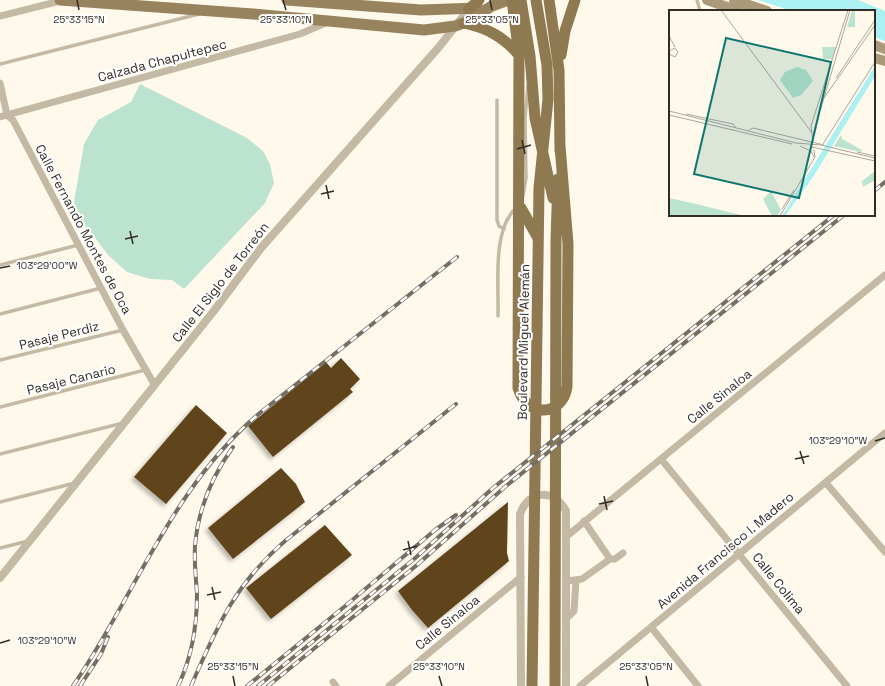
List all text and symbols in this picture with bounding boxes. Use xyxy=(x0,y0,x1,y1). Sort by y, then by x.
inset map xyxy=(669,10,875,216)
text: 25°33'15"N xyxy=(53,13,105,26)
text: 25°33'10"N xyxy=(260,13,312,26)
text: 25°33'05"N xyxy=(465,13,519,26)
street label: Calzada Chapultepec xyxy=(96,35,229,86)
street label: Calle Fernando Montes de Oca xyxy=(31,141,136,318)
street label: Calle El Siglo de Torreón xyxy=(168,219,273,346)
text: 103°29'00"W xyxy=(17,259,78,272)
street label: Boulevard Miguel Alemán xyxy=(514,264,533,420)
street label: Pasaje Perdiz xyxy=(17,317,101,354)
street label: Pasaje Canario xyxy=(25,360,117,399)
street label: Calle Sinaloa xyxy=(683,365,756,428)
text: 103°29'10"W xyxy=(809,434,868,447)
street label: Avenida Francisco I. Madero xyxy=(653,488,797,613)
street label: Calle Colima xyxy=(749,549,809,618)
street label: Calle Sinaloa xyxy=(411,591,484,654)
text: 103°29'10"W xyxy=(18,634,77,647)
text: 25°33'15"N xyxy=(207,660,259,673)
text: 25°33'10"N xyxy=(413,660,465,673)
text: 25°33'05"N xyxy=(619,660,673,673)

